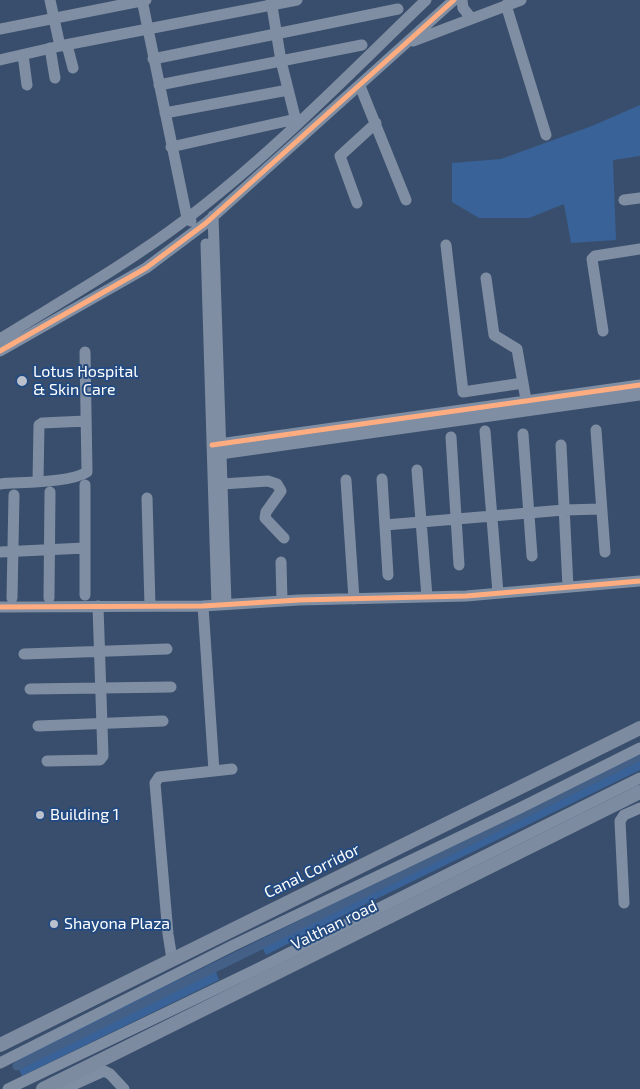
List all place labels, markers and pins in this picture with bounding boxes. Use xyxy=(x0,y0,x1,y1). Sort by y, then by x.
place label: Lotus Hospital & Skin Care xyxy=(33,362,138,400)
marker: Lotus Hospital & Skin Care xyxy=(15,374,29,388)
place label: Building 1 xyxy=(50,805,119,825)
marker: Building 1 xyxy=(34,809,46,821)
place label: Shayona Plaza xyxy=(64,914,170,934)
marker: Shayona Plaza xyxy=(48,918,60,930)

